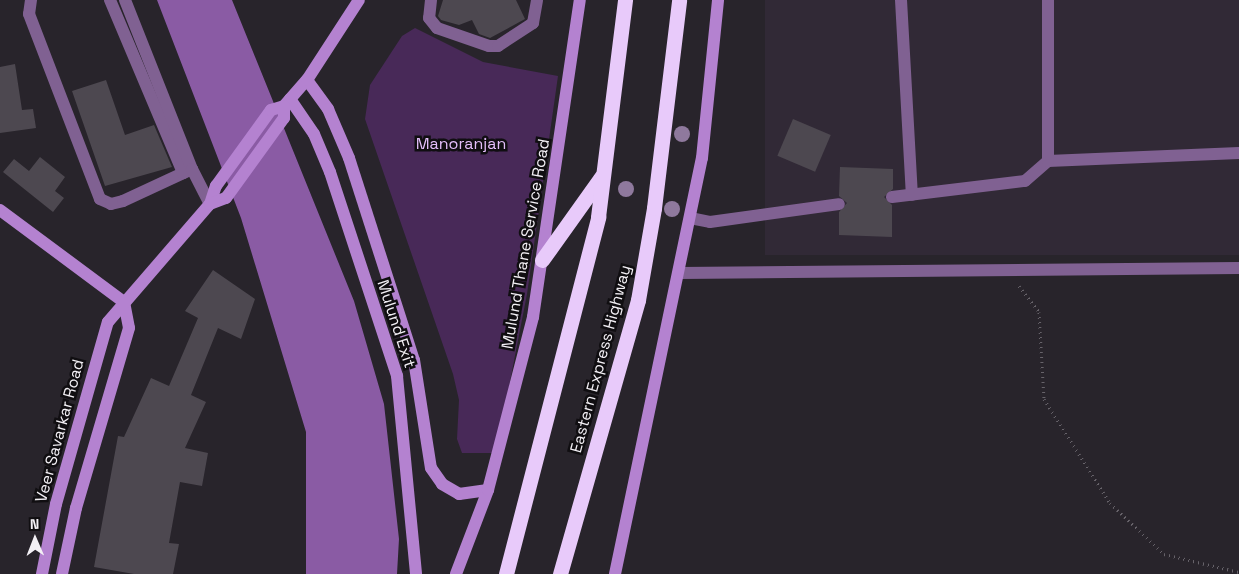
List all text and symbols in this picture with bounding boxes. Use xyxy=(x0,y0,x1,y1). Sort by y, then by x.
park label: Manoranjan xyxy=(416,134,506,154)
street label: Mulund Thane Service Road xyxy=(498,137,554,351)
street label: Eastern Express Highway xyxy=(567,263,635,455)
street label: Mulund Exit xyxy=(373,278,419,370)
street label: Veer Savarkar Road xyxy=(32,357,88,505)
north arrow xyxy=(10,514,60,564)
text: N xyxy=(30,515,40,533)

